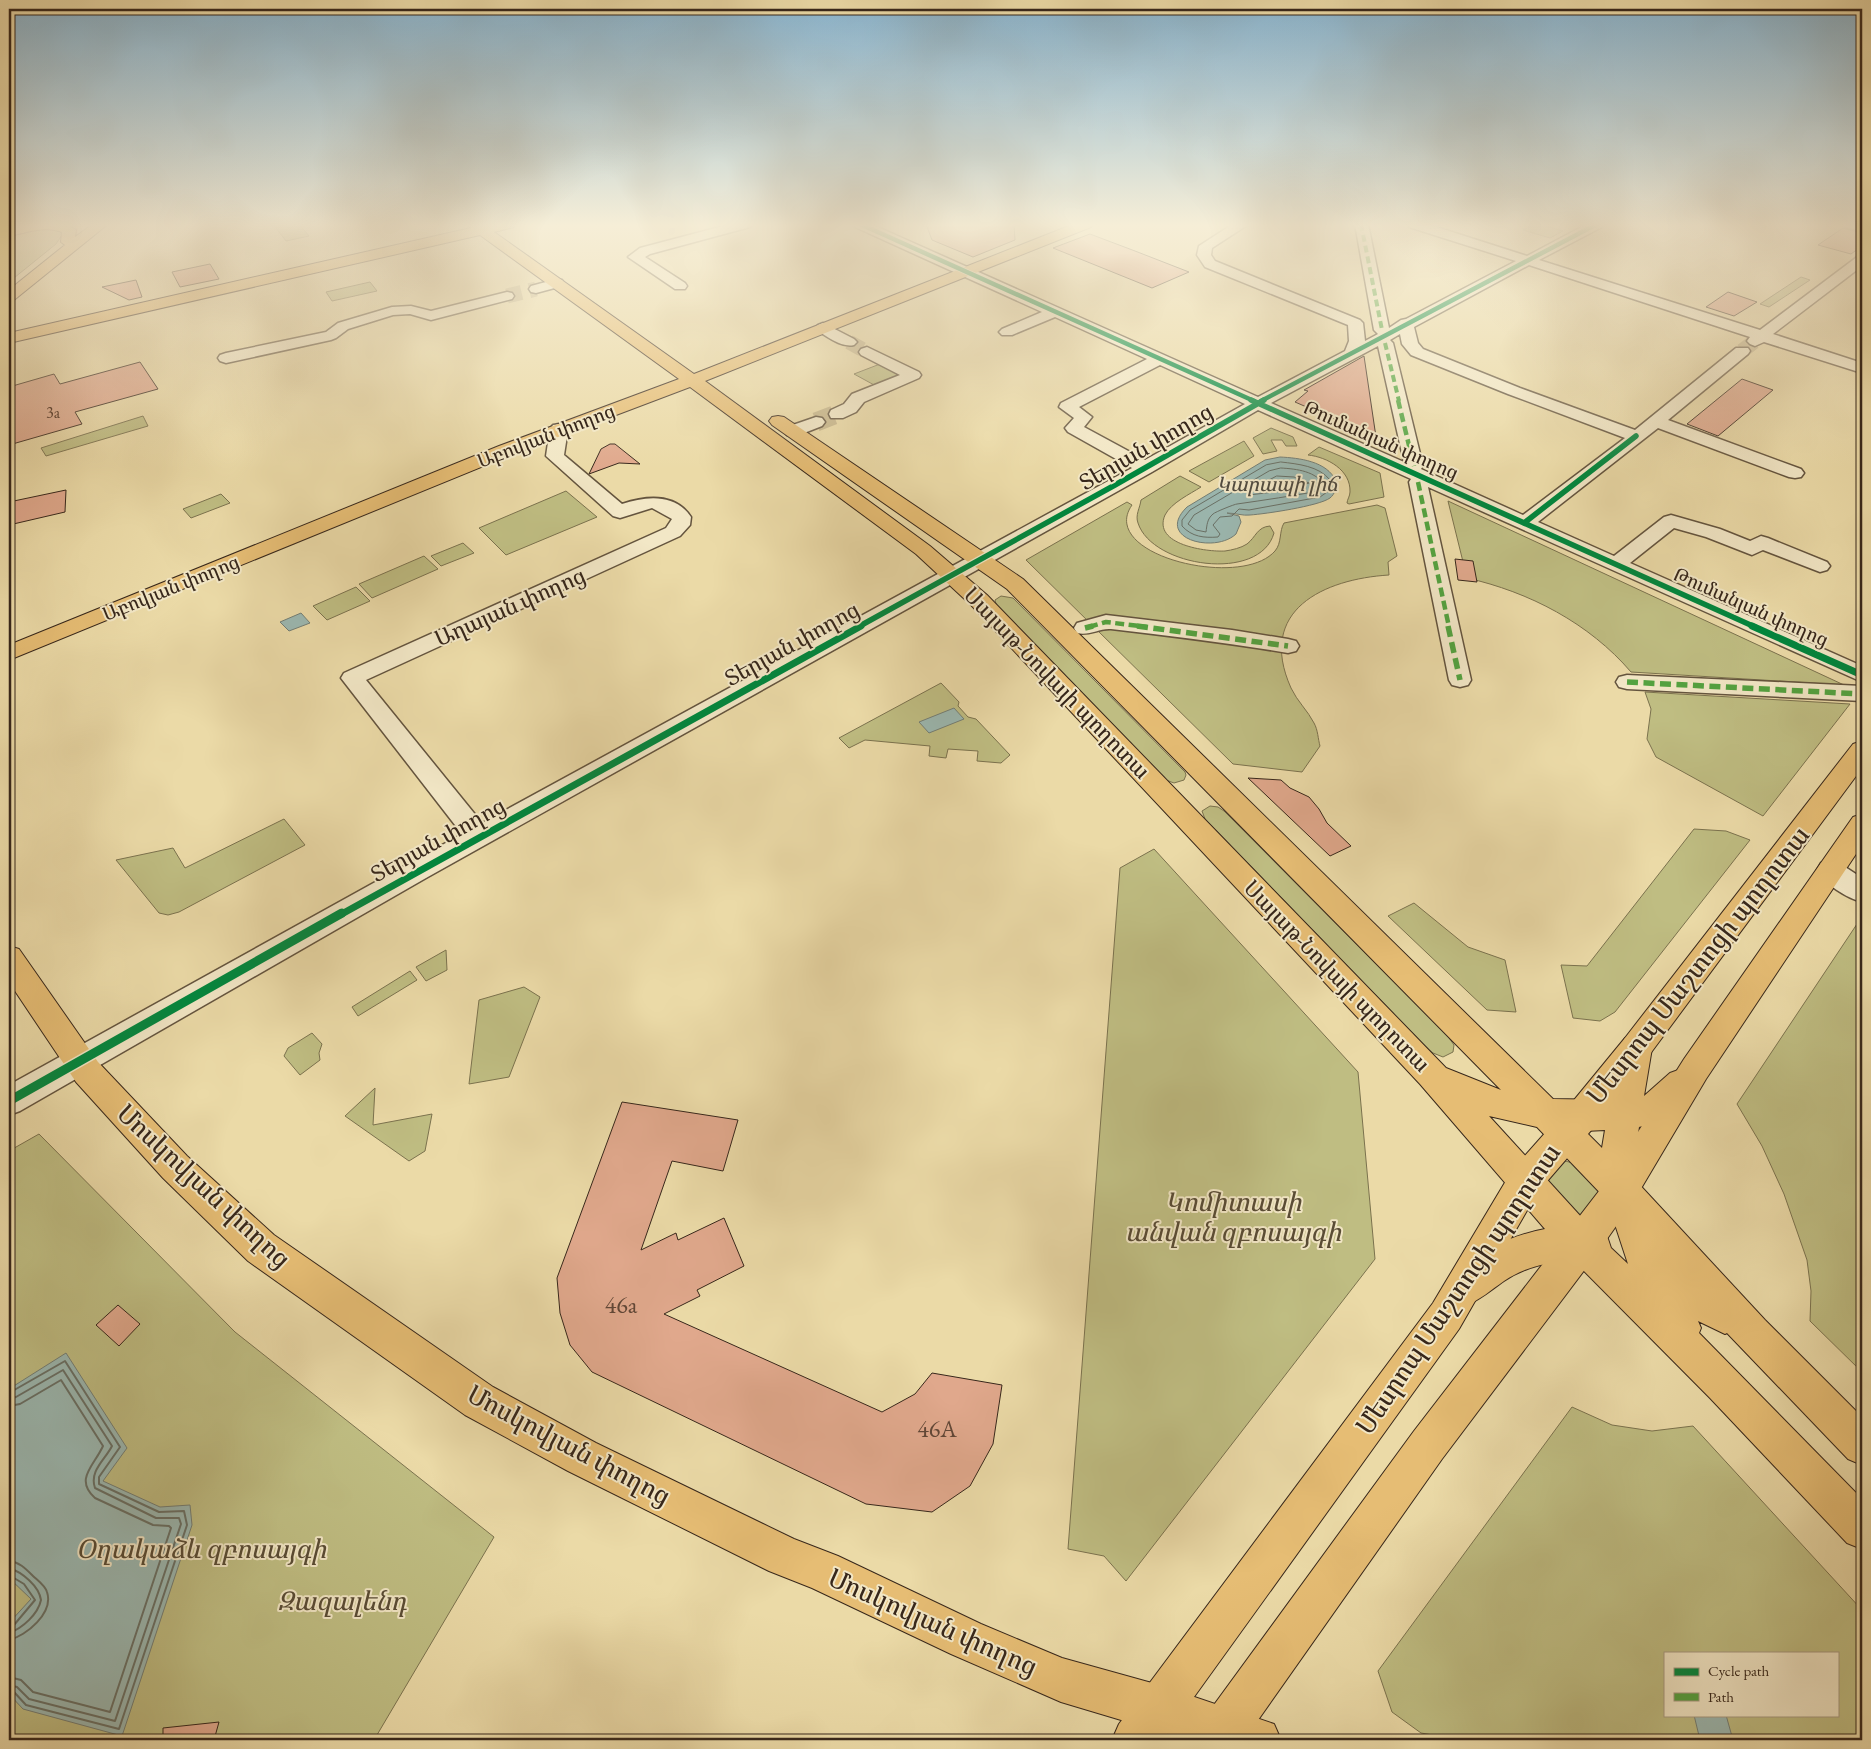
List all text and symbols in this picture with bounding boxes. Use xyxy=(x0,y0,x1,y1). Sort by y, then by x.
street label: Թումանյան փողոց xyxy=(1300,395,1462,485)
street label: Տերյան փողոց xyxy=(1074,397,1218,497)
street label: Աբովյան փողոց xyxy=(474,398,618,474)
house number: 3a xyxy=(46,402,61,423)
water label: Կարապի լիճ xyxy=(1217,471,1342,497)
street label: Աբովյան փողոց xyxy=(99,549,243,627)
street label: Աղայան փողոց xyxy=(430,561,590,653)
street label: Թումանյան փողոց xyxy=(1670,562,1832,652)
street label: Սայաթ-Նովայի պողոտա xyxy=(958,581,1156,785)
street label: Տերյան փողոց xyxy=(719,595,865,693)
street label: Տերյան փողոց xyxy=(365,791,511,889)
street label: Մեսրոպ Մաշտոցի պողոտա xyxy=(1579,819,1817,1111)
street label: Սայաթ-Նովայի պողոտա xyxy=(1238,874,1436,1078)
street label: Մոսկովյան փողոց xyxy=(110,1097,298,1275)
street label: Մեսրոպ Մաշտոցի պողոտա xyxy=(1348,1137,1568,1441)
park label: Կոմիտասի անվան զբոսայգի xyxy=(1125,1185,1342,1249)
house number: 46a xyxy=(605,1289,638,1320)
street label: Մոսկովյան փողոց xyxy=(461,1377,677,1513)
house number: 46A xyxy=(917,1413,957,1444)
park label: Օղակաձև զբոսայգի xyxy=(76,1532,327,1566)
street label: Մոսկովյան փողոց xyxy=(823,1561,1043,1683)
park label: Զազալենդ xyxy=(277,1584,408,1618)
legend xyxy=(1664,1652,1838,1716)
text: Cycle path xyxy=(1708,1661,1770,1680)
text: Path xyxy=(1708,1687,1734,1706)

